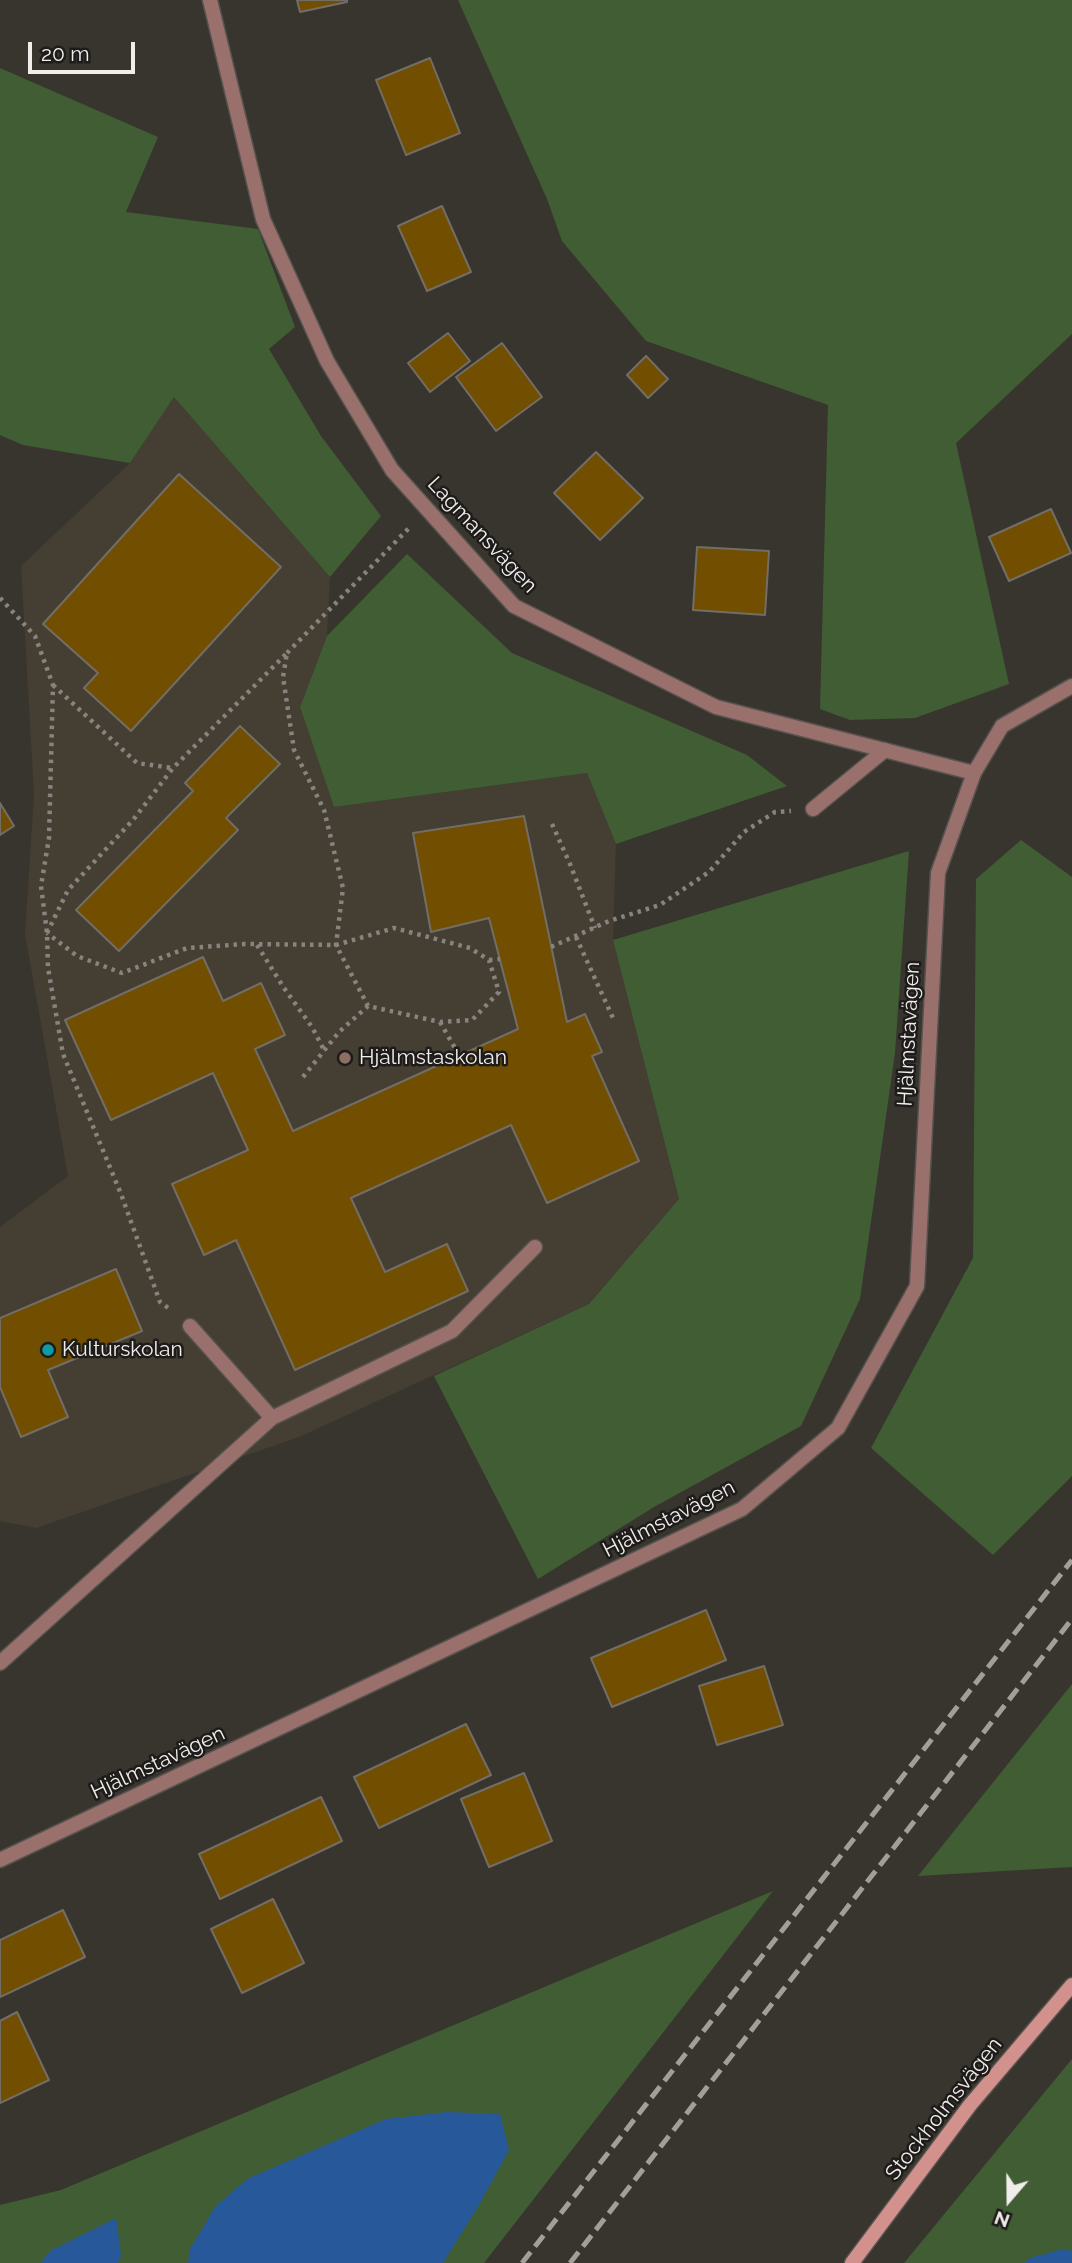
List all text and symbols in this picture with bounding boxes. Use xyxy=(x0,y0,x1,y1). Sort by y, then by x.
scale bar xyxy=(32,28,138,72)
text: 20 m xyxy=(41,41,89,66)
street label: Lagmansvägen xyxy=(422,472,542,598)
street label: Hjälmstavägen xyxy=(893,961,925,1107)
place label: Hjälmstaskolan xyxy=(359,1045,507,1071)
marker: Hjälmstaskolan xyxy=(337,1050,353,1066)
place label: Kulturskolan xyxy=(62,1337,183,1363)
marker: Kulturskolan xyxy=(40,1342,56,1358)
street label: Hjälmstavägen xyxy=(599,1475,739,1563)
street label: Hjälmstavägen xyxy=(87,1721,229,1805)
street label: Stockholmsvägen xyxy=(880,2033,1008,2185)
north arrow xyxy=(974,2165,1044,2235)
text: N xyxy=(991,2207,1012,2233)

